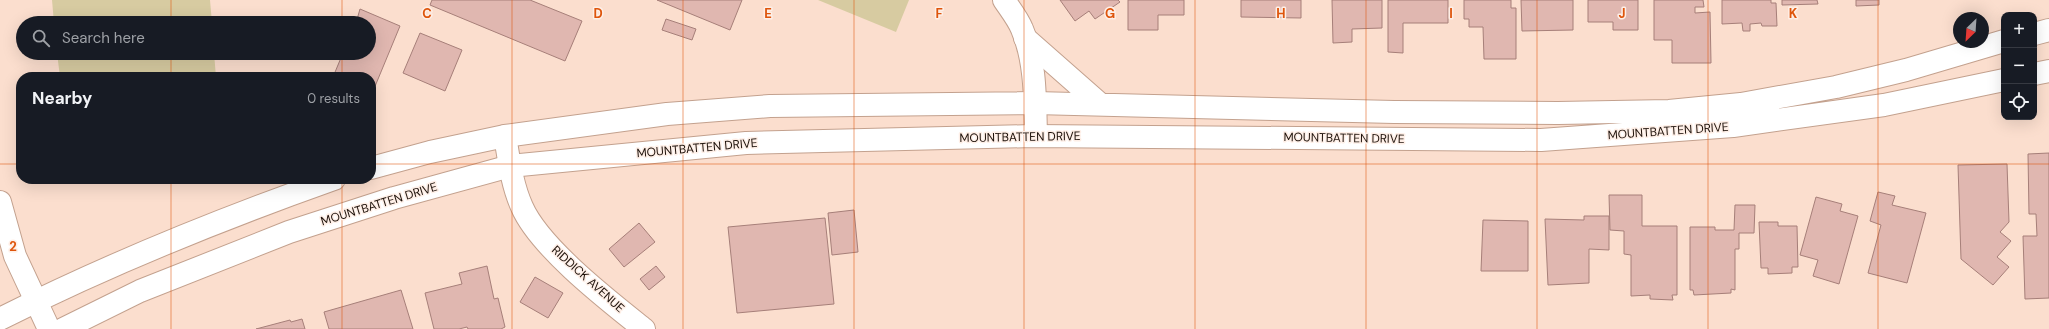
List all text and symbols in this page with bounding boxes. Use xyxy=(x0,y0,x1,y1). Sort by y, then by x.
text: C xyxy=(422,5,432,22)
text: D xyxy=(593,5,603,22)
text: E xyxy=(764,5,772,22)
text: F xyxy=(935,5,943,22)
text: G xyxy=(1105,5,1115,22)
text: H xyxy=(1276,5,1286,22)
text: I xyxy=(1449,5,1453,22)
text: J xyxy=(1618,5,1626,22)
text: K xyxy=(1789,5,1798,22)
north arrow xyxy=(1953,12,1989,48)
map controls xyxy=(2001,12,2037,120)
button: + xyxy=(2001,12,2037,48)
search box xyxy=(16,16,376,60)
icon: search xyxy=(30,27,52,49)
text: Search here xyxy=(62,28,145,48)
button: − xyxy=(2001,48,2037,84)
button: locate xyxy=(2001,84,2037,120)
text: Nearby xyxy=(32,87,92,109)
text: 0 results xyxy=(307,90,360,107)
street label: MOUNTBATTEN DRIVE xyxy=(1607,119,1729,143)
street label: MOUNTBATTEN DRIVE xyxy=(959,128,1081,146)
street label: MOUNTBATTEN DRIVE xyxy=(1283,129,1405,147)
street label: MOUNTBATTEN DRIVE xyxy=(636,135,758,161)
street label: MOUNTBATTEN DRIVE xyxy=(319,179,439,229)
text: 2 xyxy=(9,238,17,255)
street label: RIDDICK AVENUE xyxy=(548,242,628,316)

